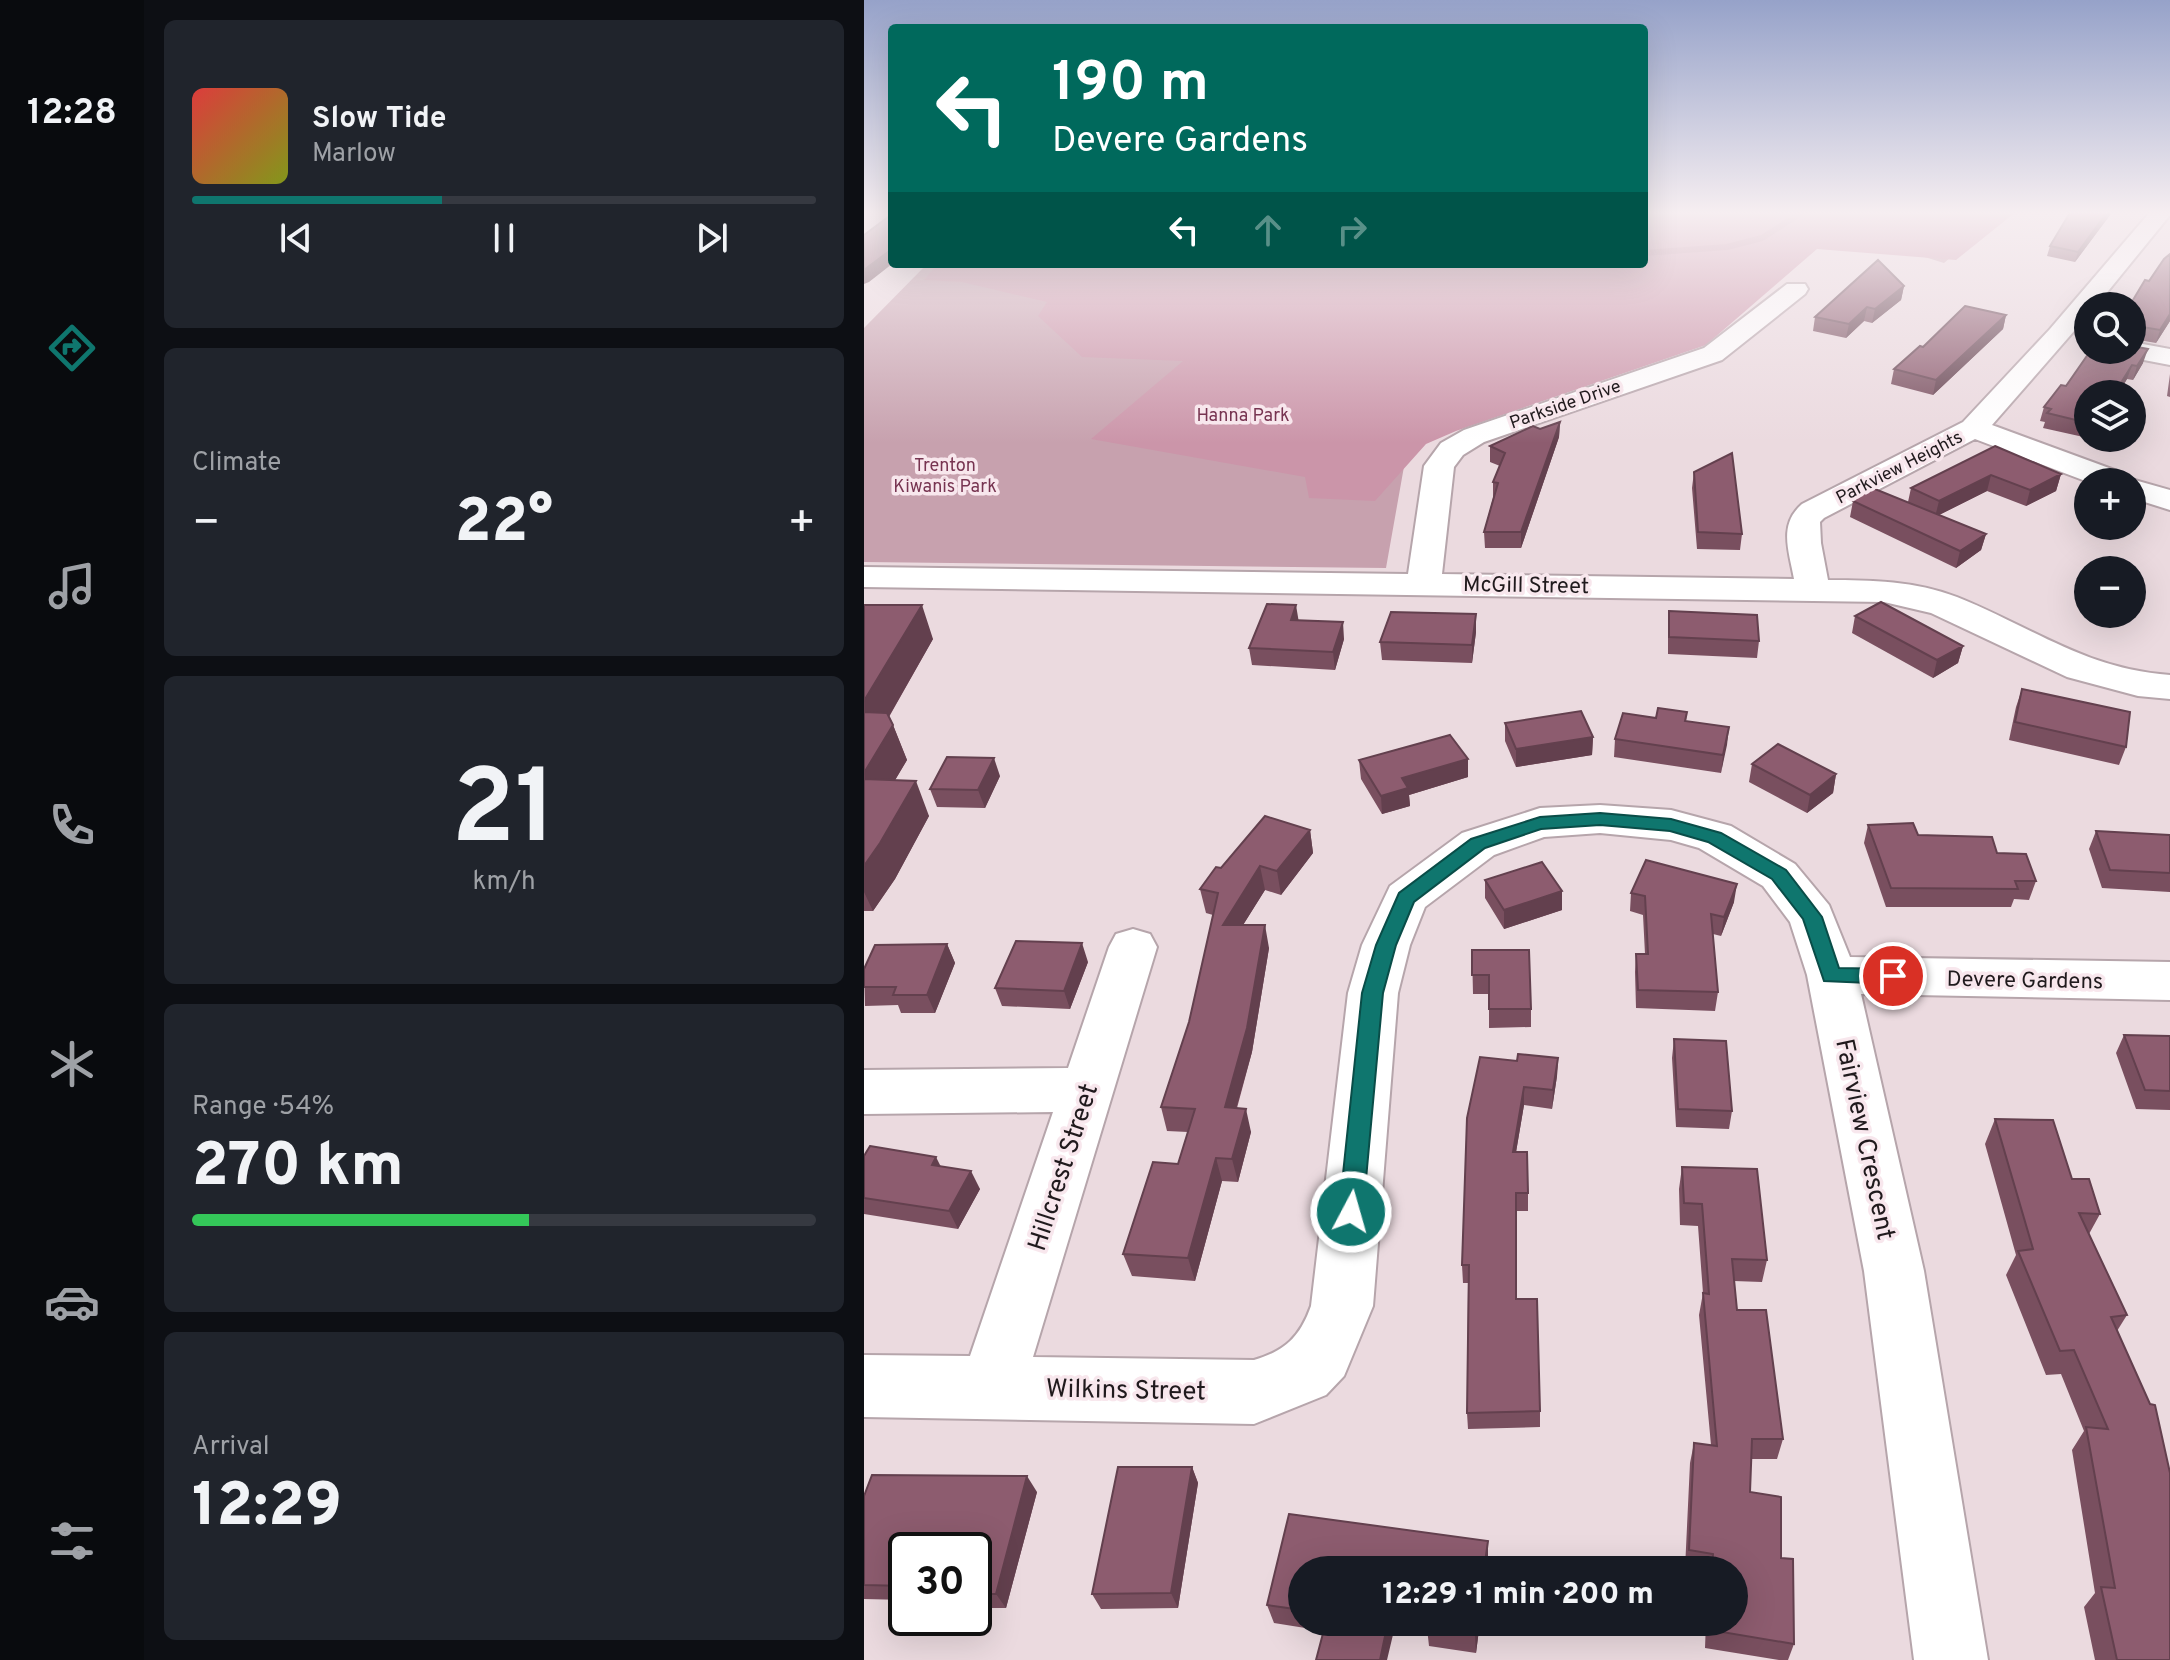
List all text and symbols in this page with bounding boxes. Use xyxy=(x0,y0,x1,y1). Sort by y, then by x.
text: 190 m xyxy=(1052,50,1209,120)
icon: left xyxy=(920,56,1024,160)
text: 12:28 xyxy=(27,91,117,137)
text: Slow Tide xyxy=(312,101,446,138)
text: Devere Gardens xyxy=(1052,119,1308,165)
text: Marlow xyxy=(312,138,396,171)
icon: left xyxy=(1162,208,1206,252)
icon: ahead xyxy=(1246,208,1290,252)
icon: right xyxy=(1330,208,1374,252)
icon: previous xyxy=(274,216,318,260)
icon: pause xyxy=(482,216,526,260)
icon: next xyxy=(690,216,734,260)
map controls xyxy=(2074,292,2146,628)
button: search xyxy=(2074,292,2146,364)
icon: directions xyxy=(44,320,100,376)
street label: Parkside Drive xyxy=(1507,376,1624,435)
button: layers xyxy=(2074,380,2146,452)
park label: Hanna Park xyxy=(1196,405,1290,428)
street label: Parkview Heights xyxy=(1832,426,1967,510)
text: Climate xyxy=(192,447,281,480)
park label: Trenton Kiwanis Park xyxy=(893,455,997,499)
button: + xyxy=(2074,468,2146,540)
text: 22° xyxy=(455,487,553,563)
text: − xyxy=(192,497,220,553)
text: + xyxy=(788,497,816,553)
button: − xyxy=(2074,556,2146,628)
icon: music xyxy=(44,558,100,614)
street label: McGill Street xyxy=(1463,572,1589,601)
text: 21 xyxy=(451,748,557,880)
icon: phone xyxy=(44,797,100,853)
text: km/h xyxy=(472,866,536,899)
pin xyxy=(1859,942,1927,1010)
icon: arrive xyxy=(1871,954,1915,998)
street label: Devere Gardens xyxy=(1946,967,2103,996)
icon: climate xyxy=(44,1036,100,1092)
street label: Fairview Crescent xyxy=(1826,1036,1901,1243)
street label: Hillcrest Street xyxy=(1022,1080,1107,1256)
text: Range · 54% xyxy=(192,1091,334,1124)
text: 270 km xyxy=(192,1131,404,1207)
position arrow xyxy=(1309,1170,1393,1254)
icon: car xyxy=(44,1274,100,1330)
street label: Wilkins Street xyxy=(1046,1374,1206,1409)
text: Arrival xyxy=(192,1431,270,1464)
text: 12:29 xyxy=(192,1471,342,1547)
icon: filters xyxy=(44,1513,100,1569)
speed limit sign: 30 xyxy=(888,1532,992,1636)
text: 12:29 · 1 min · 200 m xyxy=(1382,1577,1654,1614)

